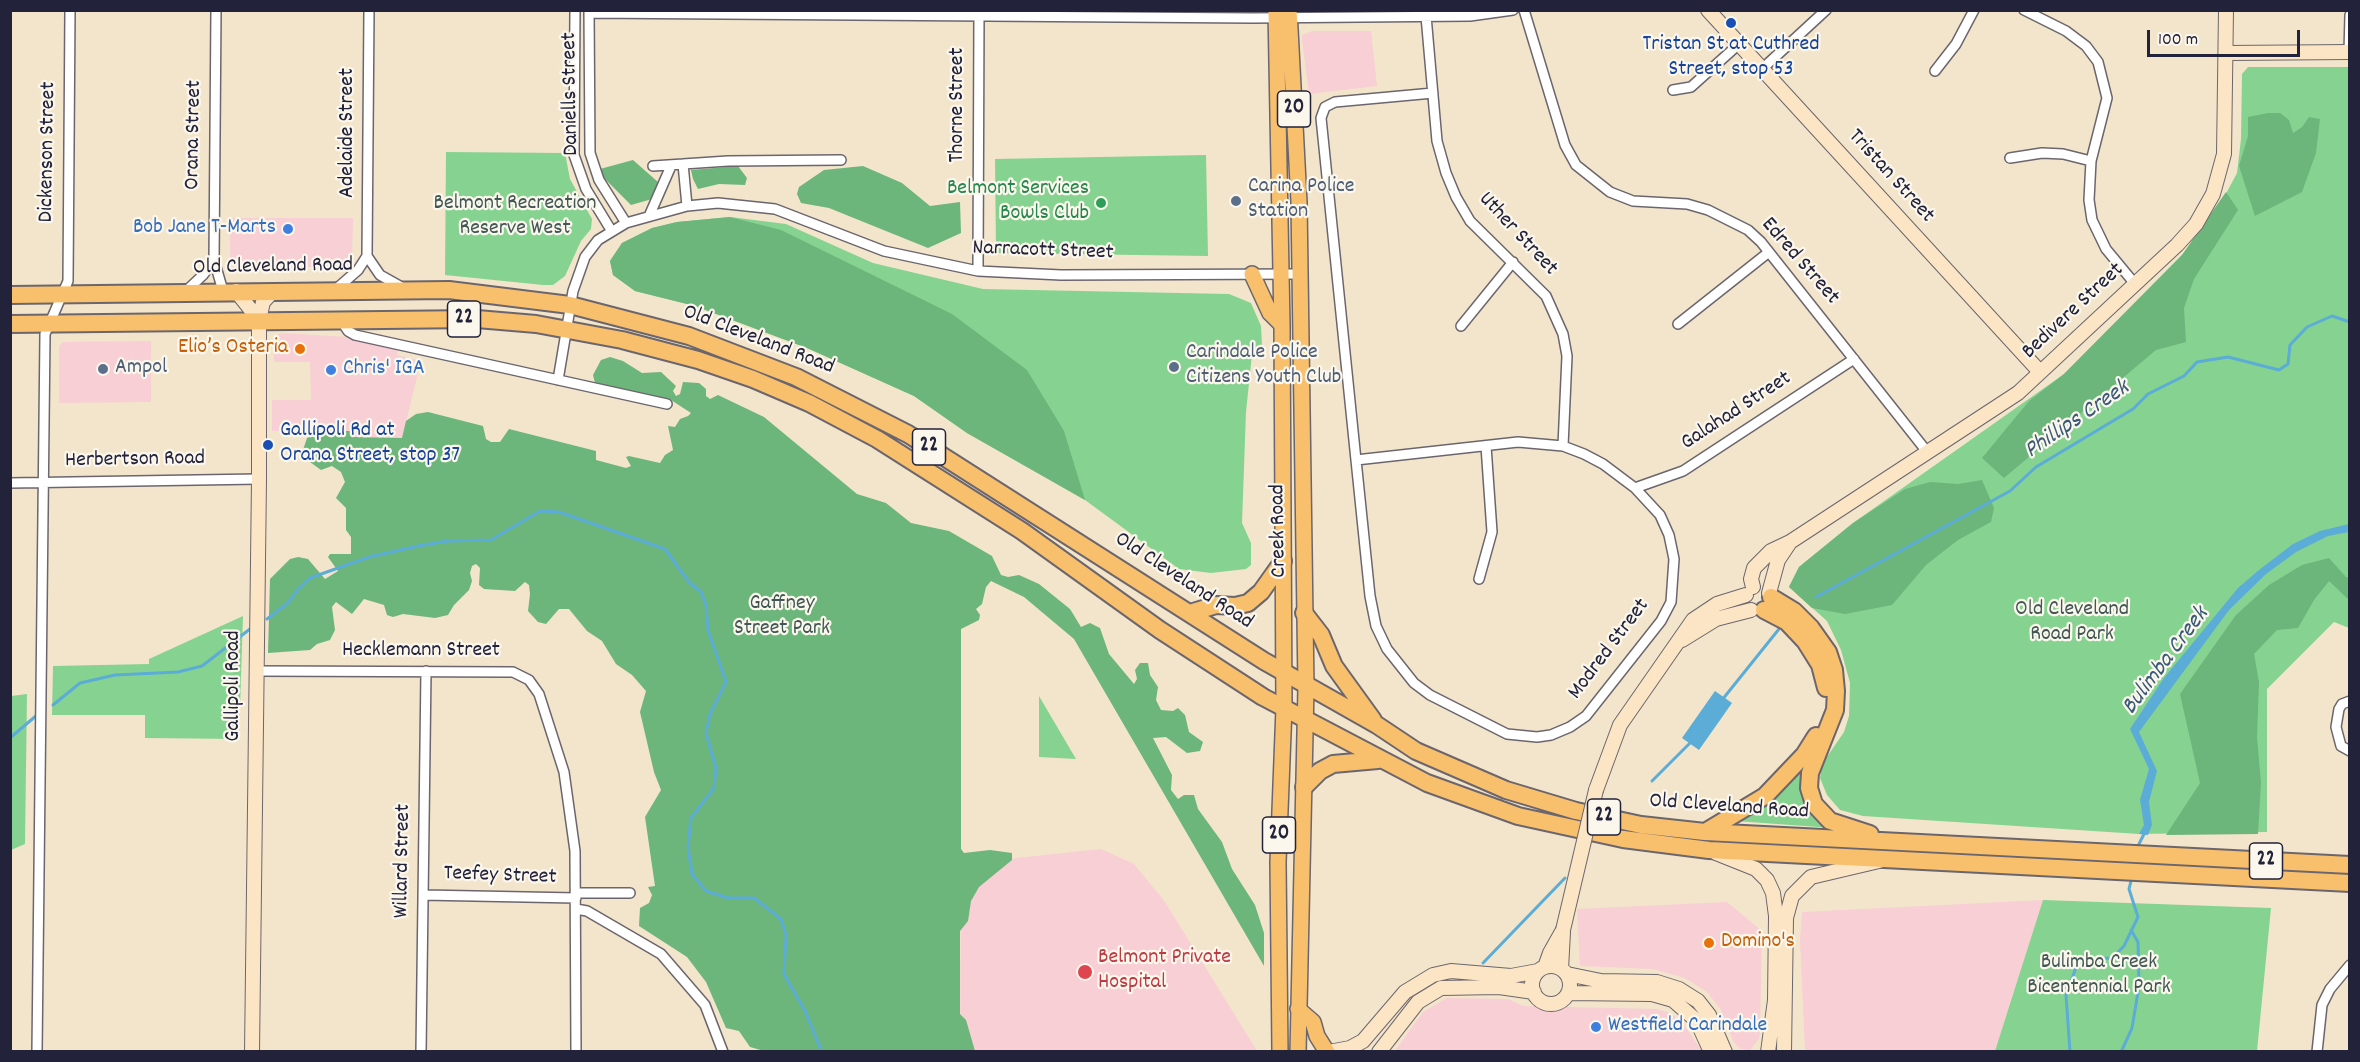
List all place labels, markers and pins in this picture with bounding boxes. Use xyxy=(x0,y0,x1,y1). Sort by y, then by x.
marker: Tristan St at Cuthred Street, stop 53 xyxy=(1724,16,1738,30)
place label: Tristan St at Cuthred Street, stop 53 xyxy=(1643,33,1819,84)
place label: Carina Police Station xyxy=(1248,175,1354,226)
place label: Belmont Services Bowls Club xyxy=(947,177,1089,228)
marker: Carina Police Station xyxy=(1229,194,1243,208)
marker: Belmont Services Bowls Club xyxy=(1094,196,1108,210)
place label: Bob Jane T-Marts xyxy=(133,216,276,242)
marker: Bob Jane T-Marts xyxy=(281,222,295,236)
place label: Elio’s Osteria xyxy=(178,336,288,362)
place label: Carindale Police Citizens Youth Club xyxy=(1186,341,1341,392)
marker: Elio’s Osteria xyxy=(293,342,307,356)
place label: Ampol xyxy=(115,356,167,382)
place label: Chris' IGA xyxy=(343,357,425,383)
marker: Carindale Police Citizens Youth Club xyxy=(1167,360,1181,374)
marker: Ampol xyxy=(96,362,110,376)
marker: Chris' IGA xyxy=(324,363,338,377)
place label: Gallipoli Rd at Orana Street, stop 37 xyxy=(280,419,460,470)
marker: Gallipoli Rd at Orana Street, stop 37 xyxy=(261,438,275,452)
place label: Domino's xyxy=(1721,930,1795,956)
marker: Domino's xyxy=(1702,936,1716,950)
place label: Belmont Private Hospital xyxy=(1098,946,1231,998)
marker: Belmont Private Hospital xyxy=(1076,963,1094,981)
place label: Westfield Carindale xyxy=(1608,1014,1767,1040)
marker: Westfield Carindale xyxy=(1589,1020,1603,1034)

